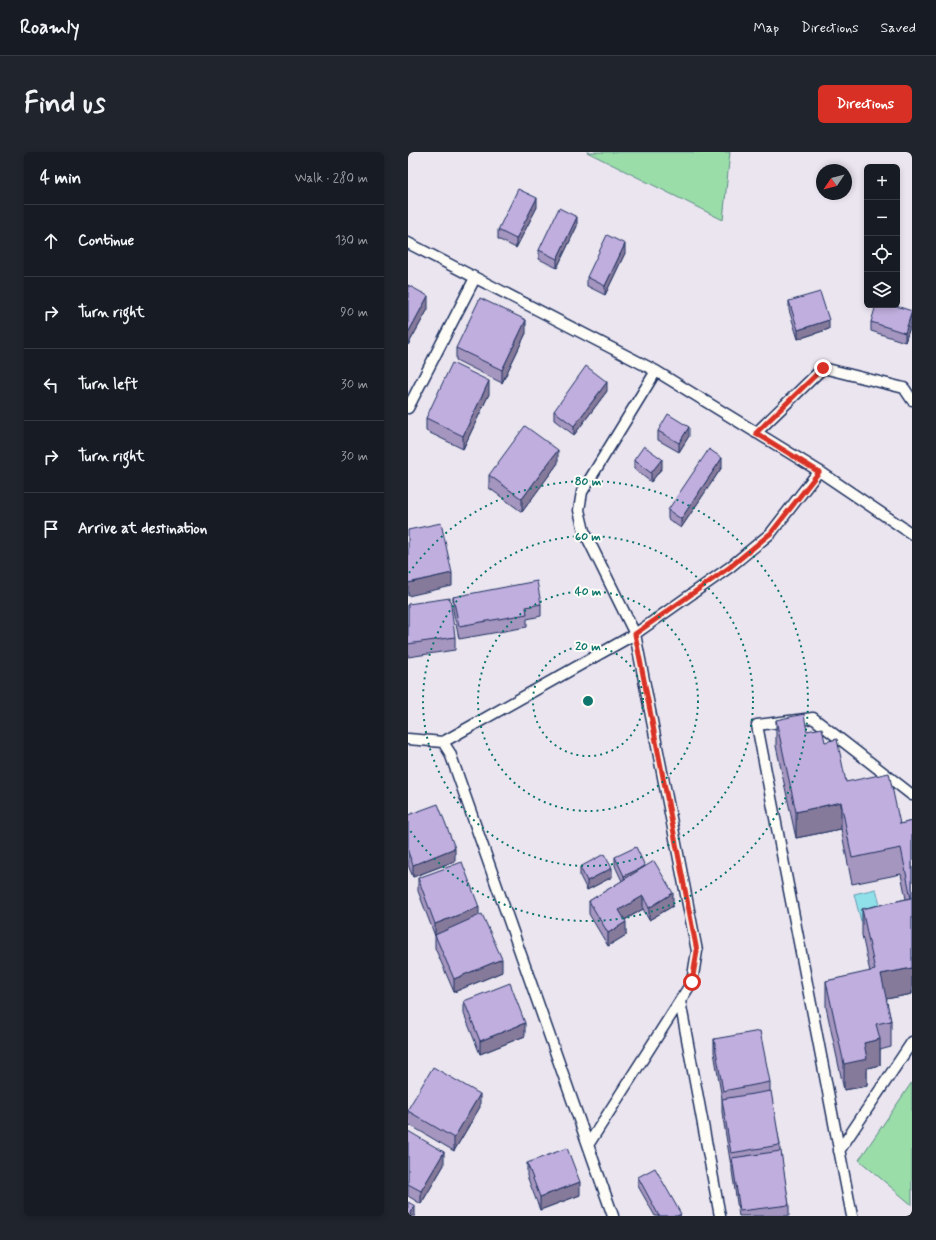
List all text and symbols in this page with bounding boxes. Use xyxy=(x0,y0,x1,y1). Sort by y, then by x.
text: Roamly xyxy=(20,15,79,40)
text: Map xyxy=(753,19,779,37)
text: Directions xyxy=(801,19,859,37)
text: Saved xyxy=(881,19,916,37)
button: Directions xyxy=(818,85,912,123)
text: Find us xyxy=(24,86,105,123)
north arrow xyxy=(816,164,852,200)
map controls xyxy=(864,164,900,308)
button: + xyxy=(864,164,900,200)
text: 4 min xyxy=(40,167,81,189)
text: Walk · 280 m xyxy=(295,170,368,187)
button: − xyxy=(864,200,900,236)
icon: ahead xyxy=(40,230,62,252)
text: Continue xyxy=(78,231,134,251)
text: 130 m xyxy=(335,232,368,249)
button: locate xyxy=(864,236,900,272)
button: layers xyxy=(864,272,900,308)
icon: right xyxy=(40,302,62,324)
text: Turn right xyxy=(78,303,145,323)
text: 90 m xyxy=(340,304,368,321)
route end xyxy=(814,359,832,377)
icon: left xyxy=(40,374,62,396)
text: Turn left xyxy=(78,375,138,395)
text: 30 m xyxy=(341,376,368,393)
icon: right xyxy=(40,446,62,468)
text: Turn right xyxy=(78,447,145,467)
text: 30 m xyxy=(341,448,368,465)
text: 80 m xyxy=(575,474,602,490)
icon: arrive xyxy=(40,518,62,540)
text: Arrive at destination xyxy=(78,519,207,539)
text: 60 m xyxy=(575,529,601,545)
text: 40 m xyxy=(575,584,602,600)
text: 20 m xyxy=(575,639,601,655)
centre of rings xyxy=(581,694,595,708)
route start xyxy=(683,973,701,991)

